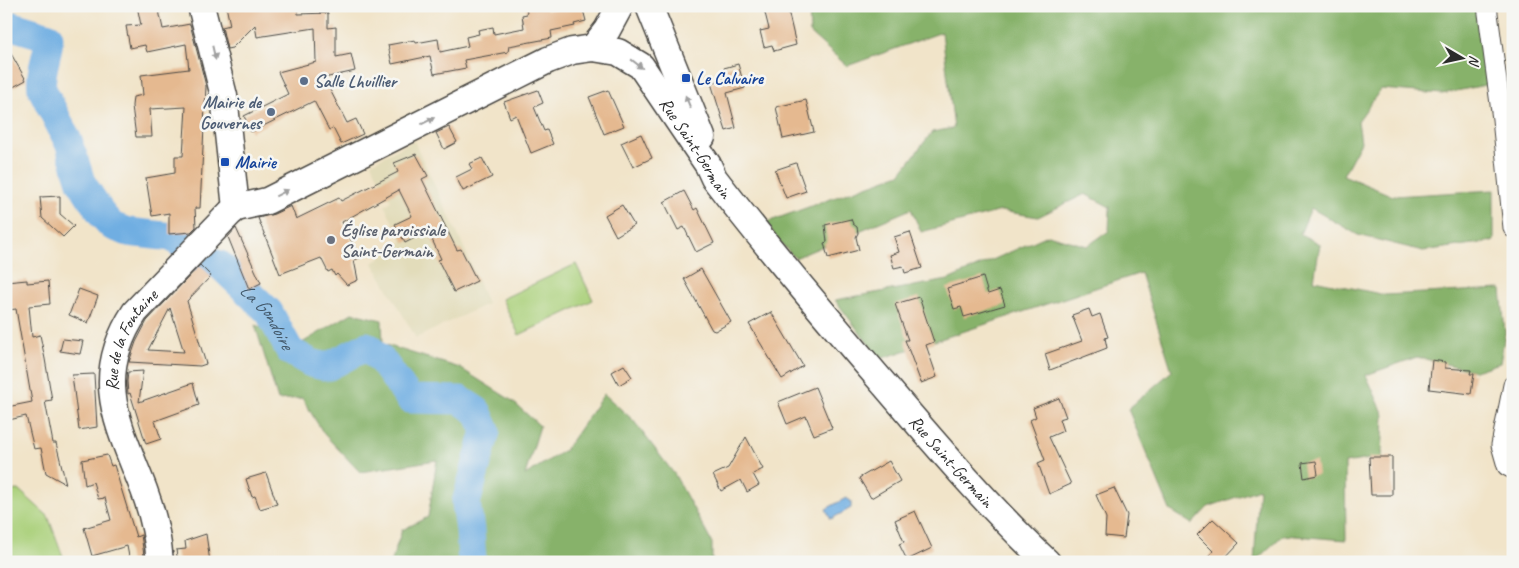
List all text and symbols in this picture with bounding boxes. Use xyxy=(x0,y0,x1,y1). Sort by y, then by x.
north arrow xyxy=(1436,32,1486,82)
one-way arrow xyxy=(210,46,218,61)
text: N xyxy=(1465,54,1483,68)
one-way arrow xyxy=(630,59,643,70)
place label: Le Calvaire xyxy=(696,67,765,89)
place label: Salle Lhuillier xyxy=(314,70,399,92)
marker: Le Calvaire xyxy=(680,72,692,84)
marker: Salle Lhuillier xyxy=(298,75,310,87)
place label: Mairie de Gouvernes xyxy=(200,91,263,134)
street label: Rue Saint-Germain xyxy=(655,93,737,204)
one-way arrow xyxy=(684,94,691,109)
marker: Mairie de Gouvernes xyxy=(265,106,277,118)
one-way arrow xyxy=(421,116,435,124)
place label: Mairie xyxy=(235,151,278,173)
marker: Mairie xyxy=(219,156,231,168)
one-way arrow xyxy=(275,189,290,197)
place label: Église paroissiale Saint-Germain xyxy=(341,219,447,262)
marker: Église paroissiale Saint-Germain xyxy=(325,234,337,246)
water label: La Gondoire xyxy=(235,278,300,356)
street label: Rue de la Fontaine xyxy=(101,284,163,392)
street label: Rue Saint-Germain xyxy=(905,411,999,513)

